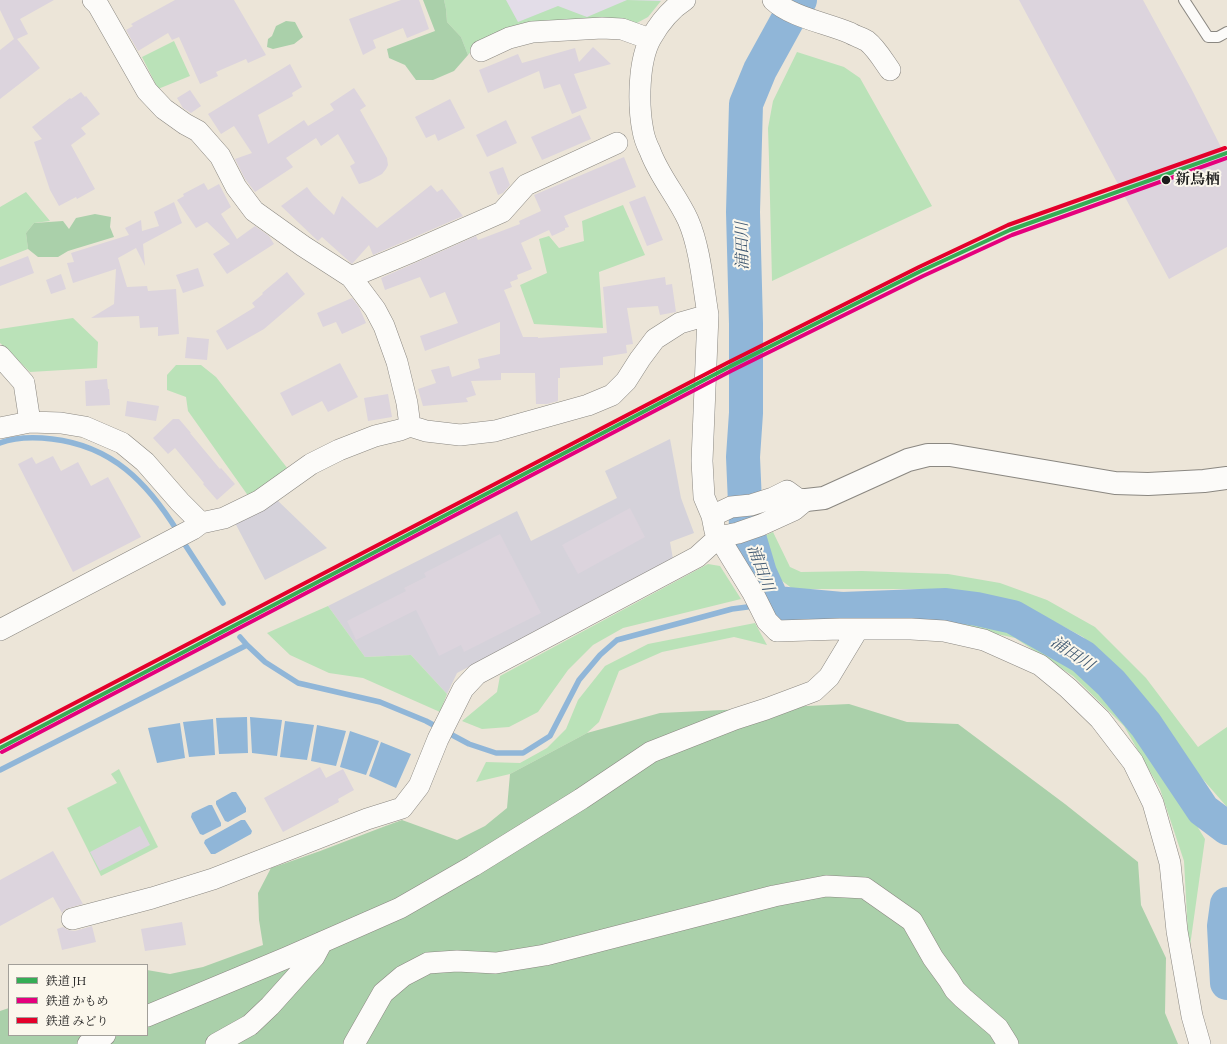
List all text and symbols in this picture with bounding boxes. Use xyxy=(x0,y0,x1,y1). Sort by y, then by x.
place label: 新鳥栖 xyxy=(1175,171,1220,189)
marker: 新鳥栖 xyxy=(1160,174,1172,186)
water label: 浦田川 xyxy=(733,222,753,270)
water label: 浦田川 xyxy=(743,542,777,594)
water label: 浦田川 xyxy=(1047,633,1097,675)
legend xyxy=(8,964,148,1036)
text: 鉄道 JH xyxy=(46,973,86,989)
text: 鉄道 かもめ xyxy=(46,993,108,1009)
text: 鉄道 みどり xyxy=(46,1013,108,1029)

